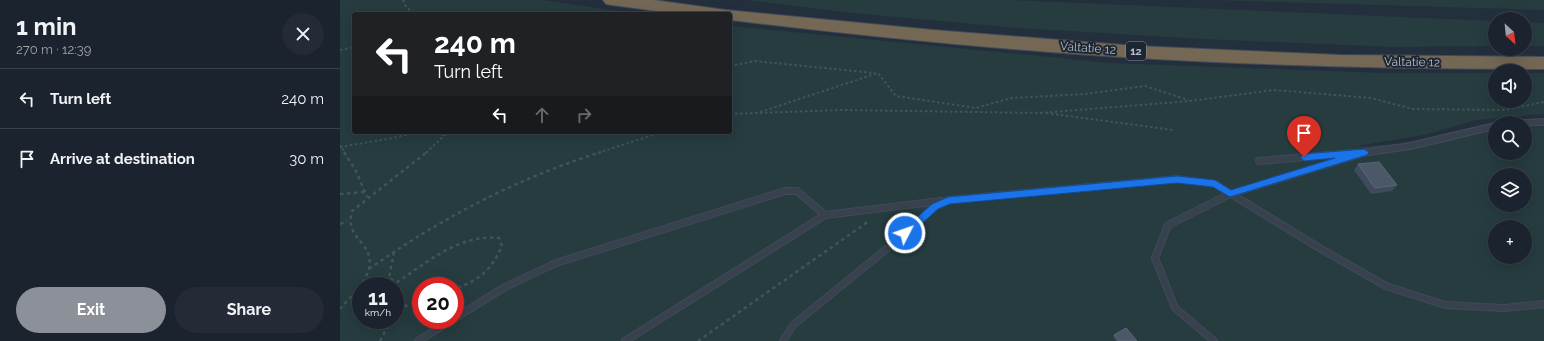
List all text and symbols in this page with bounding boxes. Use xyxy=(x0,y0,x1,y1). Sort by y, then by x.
text: 1 min xyxy=(16,12,77,41)
north arrow xyxy=(1488,12,1532,56)
map controls xyxy=(1488,12,1532,264)
button: close xyxy=(282,13,324,55)
text: 240 m xyxy=(434,27,516,60)
icon: left xyxy=(368,28,420,80)
street label: Valtatie 12 xyxy=(1060,39,1116,57)
text: 270 m · 12:39 xyxy=(16,42,91,57)
road number: 12 xyxy=(1126,42,1146,60)
street label: Valtatie 12 xyxy=(1384,55,1440,69)
text: Turn left xyxy=(434,61,503,82)
button: sound xyxy=(1488,64,1532,108)
icon: left xyxy=(16,88,38,110)
text: Turn left xyxy=(50,90,111,108)
text: 240 m xyxy=(281,90,324,108)
icon: left xyxy=(489,104,511,126)
icon: ahead xyxy=(531,104,553,126)
icon: right xyxy=(573,104,595,126)
pin xyxy=(1287,116,1321,157)
button: search xyxy=(1488,116,1532,160)
icon: arrive xyxy=(1293,122,1315,144)
icon: arrive xyxy=(16,148,38,170)
text: Arrive at destination xyxy=(50,150,195,168)
text: 30 m xyxy=(289,150,324,168)
button: layers xyxy=(1488,168,1532,212)
position arrow xyxy=(884,212,926,254)
button: + xyxy=(1488,220,1532,264)
speed limit sign: 20 xyxy=(412,277,464,329)
text: 11 xyxy=(368,286,388,310)
button: Exit xyxy=(16,287,166,333)
button: Share xyxy=(174,287,324,333)
text: km/h xyxy=(365,307,391,318)

